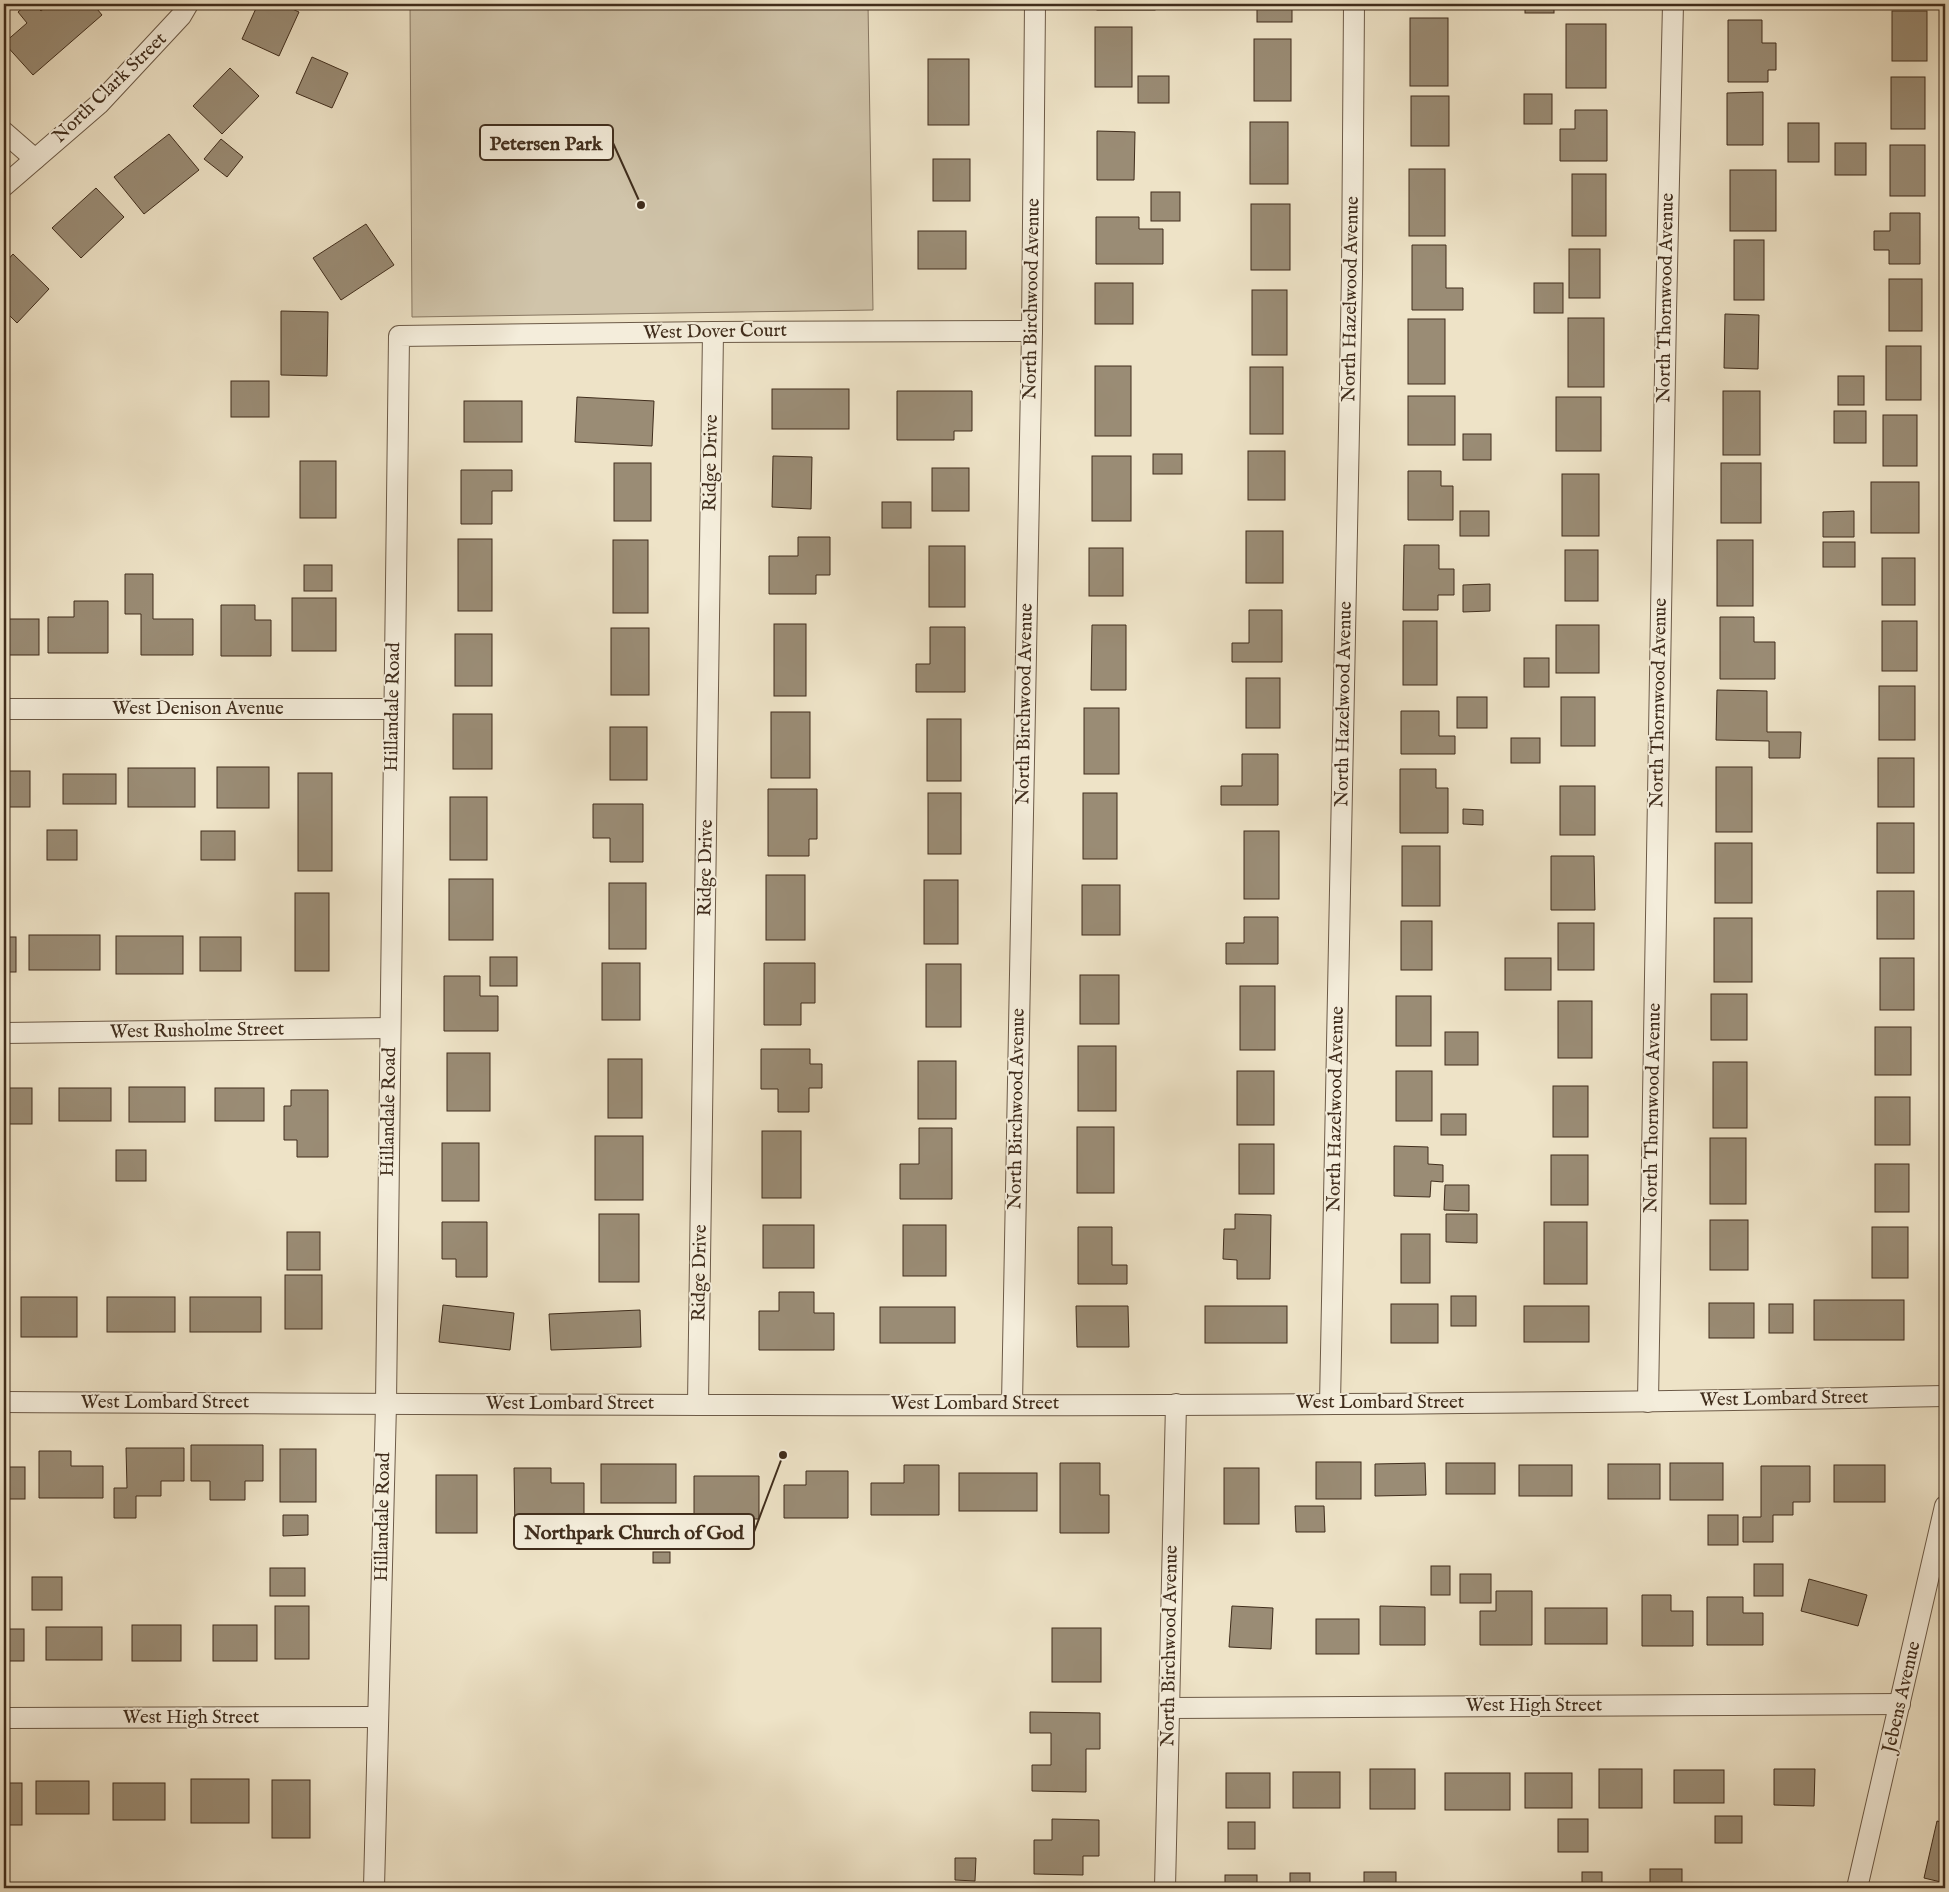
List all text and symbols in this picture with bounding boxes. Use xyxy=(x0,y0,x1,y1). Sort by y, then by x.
street label: North Clark Street xyxy=(48,27,172,148)
callout: Petersen Park xyxy=(480,125,613,160)
text: Petersen Park xyxy=(489,132,604,157)
street label: North Thornwood Avenue xyxy=(1652,193,1680,403)
street label: North Hazelwood Avenue xyxy=(1337,196,1365,402)
street label: North Birchwood Avenue xyxy=(1018,198,1046,400)
street label: West Dover Court xyxy=(643,319,788,345)
street label: Ridge Drive xyxy=(698,414,724,512)
street label: North Thornwood Avenue xyxy=(1645,598,1673,808)
street label: North Hazelwood Avenue xyxy=(1330,601,1358,807)
street label: North Birchwood Avenue xyxy=(1011,603,1039,805)
street label: Hillandale Road xyxy=(380,641,406,772)
street label: West Denison Avenue xyxy=(112,697,284,721)
street label: Ridge Drive xyxy=(693,819,719,917)
street label: North Thornwood Avenue xyxy=(1639,1003,1667,1213)
street label: North Hazelwood Avenue xyxy=(1322,1006,1350,1212)
street label: North Birchwood Avenue xyxy=(1003,1008,1031,1210)
street label: West Rusholme Street xyxy=(110,1017,285,1045)
street label: Hillandale Road xyxy=(376,1046,402,1177)
street label: Ridge Drive xyxy=(687,1224,713,1322)
street label: West Lombard Street xyxy=(1699,1386,1869,1412)
street label: West Lombard Street xyxy=(81,1391,250,1415)
street label: West Lombard Street xyxy=(1296,1391,1465,1415)
street label: West Lombard Street xyxy=(486,1392,655,1416)
street label: West Lombard Street xyxy=(891,1392,1060,1416)
street label: Hillandale Road xyxy=(370,1451,396,1582)
callout: Northpark Church of God xyxy=(514,1514,754,1549)
text: Northpark Church of God xyxy=(523,1521,745,1546)
street label: North Birchwood Avenue xyxy=(1156,1545,1184,1747)
street label: Jebens Avenue xyxy=(1877,1639,1927,1757)
street label: West High Street xyxy=(1466,1694,1603,1718)
street label: West High Street xyxy=(123,1706,260,1730)

